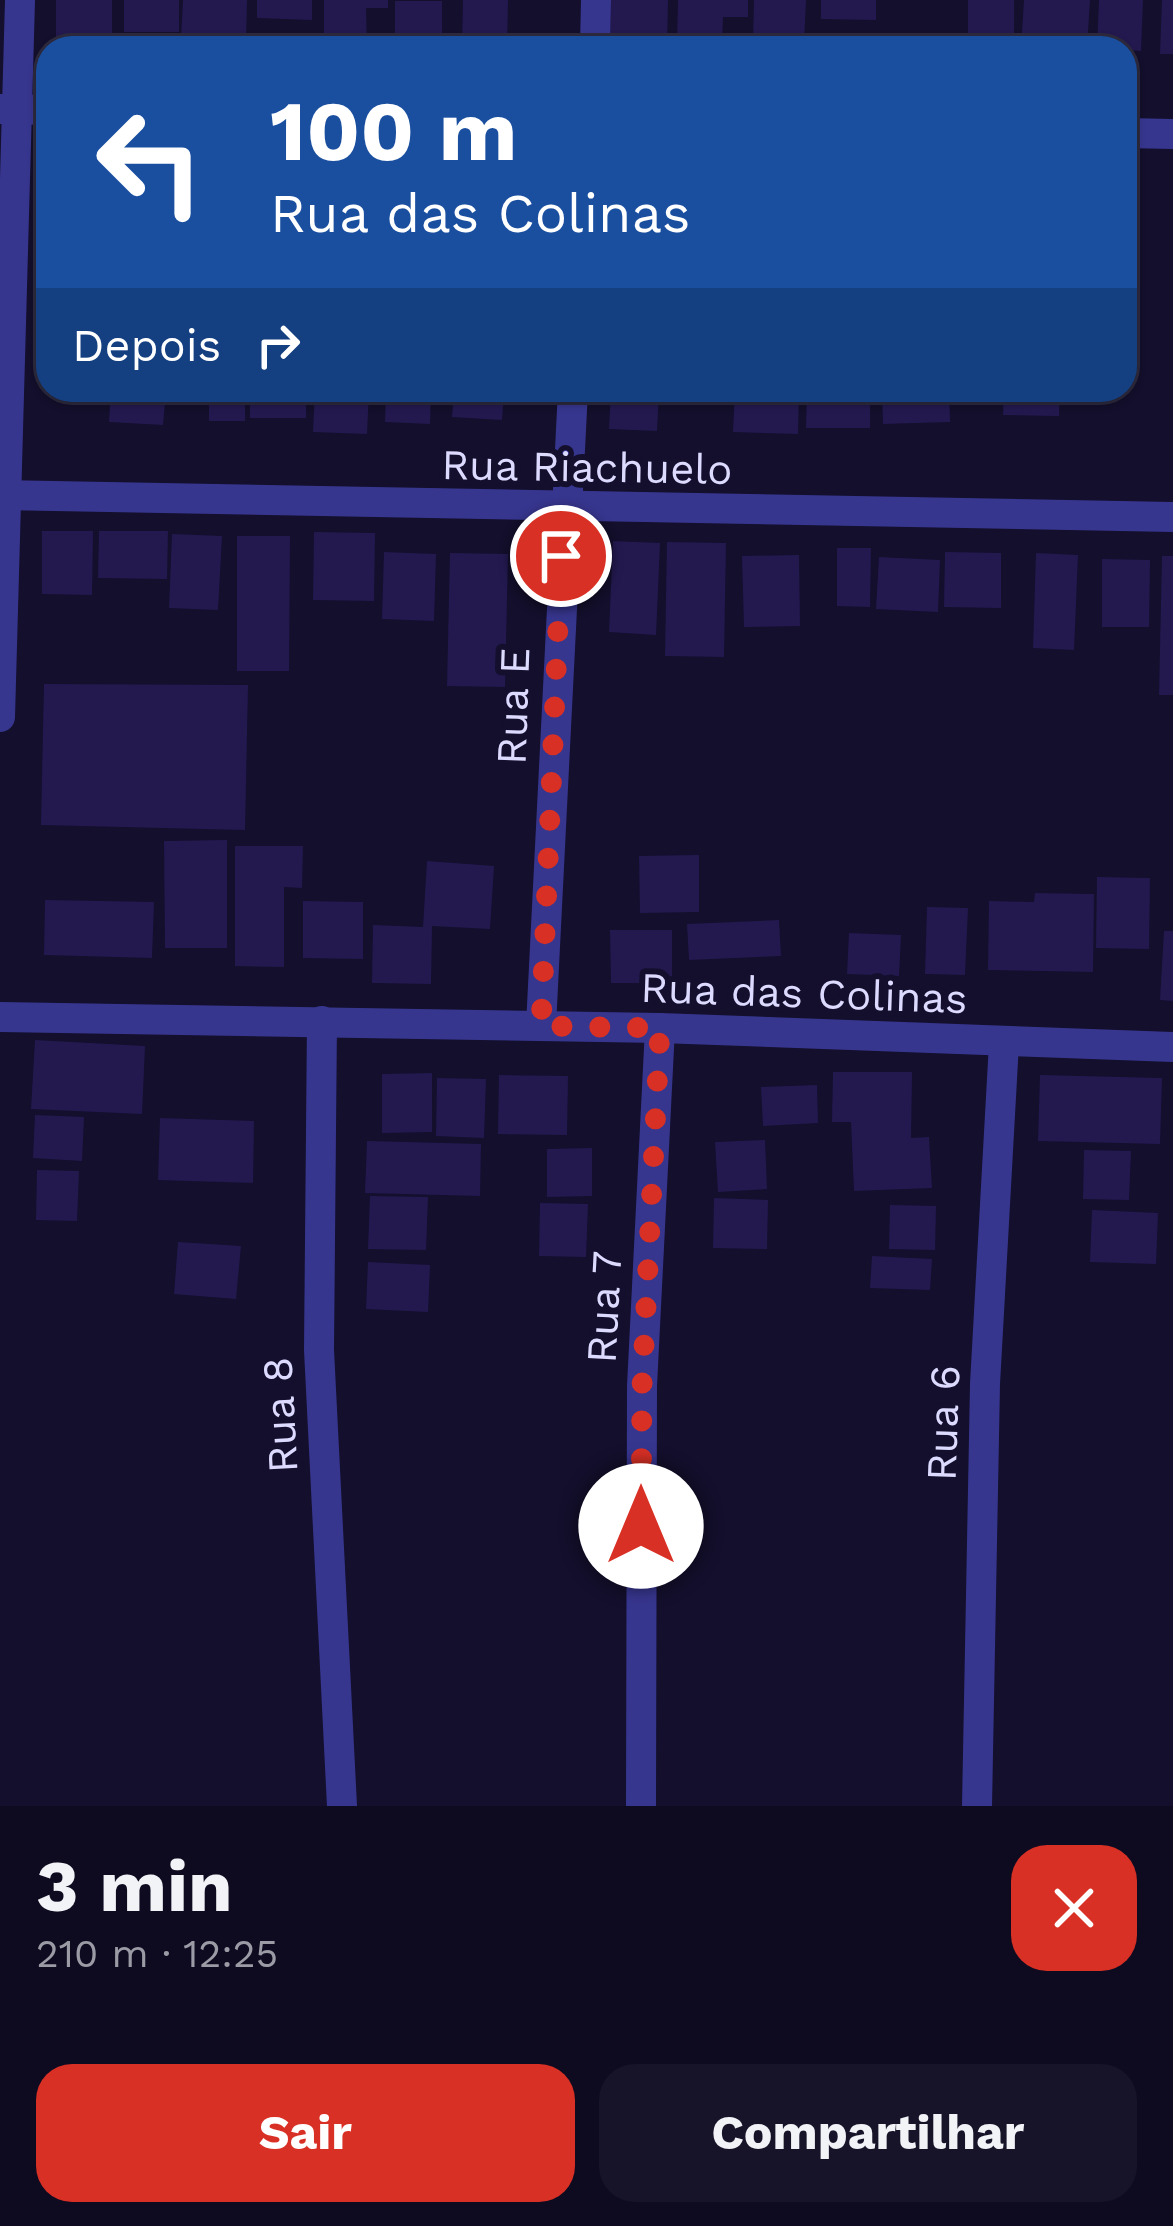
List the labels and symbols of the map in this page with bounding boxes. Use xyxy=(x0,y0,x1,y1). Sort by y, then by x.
street label: Rua Riachuelo xyxy=(441,440,733,494)
pin xyxy=(510,505,612,607)
street label: Rua E xyxy=(486,647,540,765)
street label: Rua das Colinas xyxy=(640,963,968,1023)
street label: Rua 7 xyxy=(577,1250,631,1364)
street label: Rua 8 xyxy=(252,1356,308,1474)
street label: Rua 6 xyxy=(916,1364,970,1482)
position arrow xyxy=(578,1463,704,1589)

